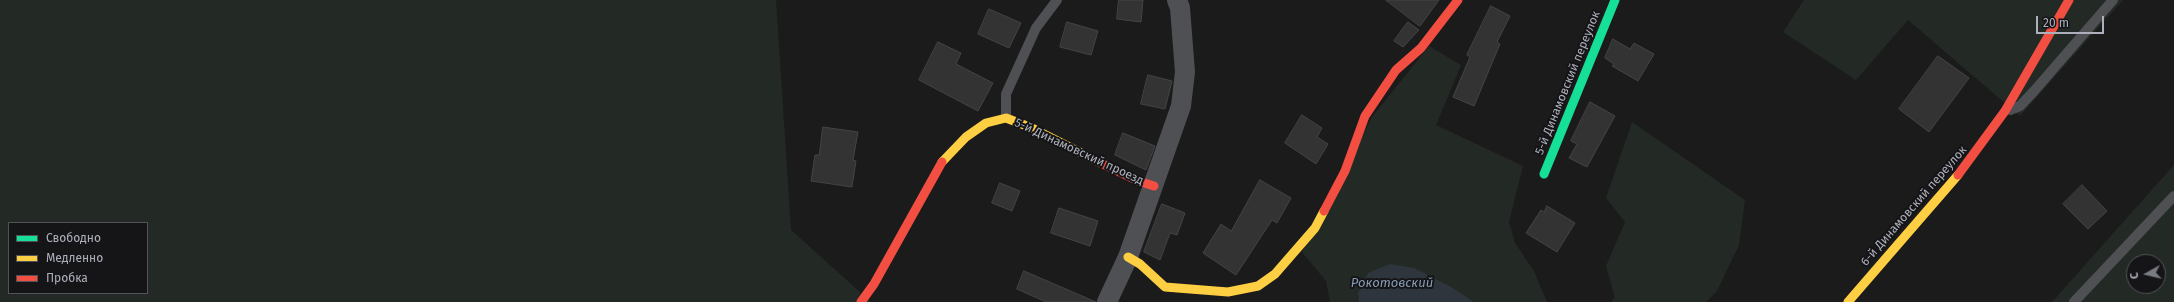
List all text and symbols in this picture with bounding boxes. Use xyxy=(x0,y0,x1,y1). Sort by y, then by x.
scale bar xyxy=(2038,8,2106,34)
street label: 5-й Динамовский переулок xyxy=(1533,9,1603,157)
text: 20 m xyxy=(2043,16,2069,30)
street label: 5-й Динамовский проезд xyxy=(1012,116,1146,188)
street label: 6-й Динамовский переулок xyxy=(1858,143,1970,269)
legend xyxy=(8,222,148,294)
text: Свободно xyxy=(46,231,101,245)
text: Медленно xyxy=(46,251,103,265)
north arrow xyxy=(2126,254,2166,294)
text: Пробка xyxy=(46,271,88,285)
text: С xyxy=(2128,272,2141,280)
water label: Рокотовский xyxy=(1351,275,1433,291)

